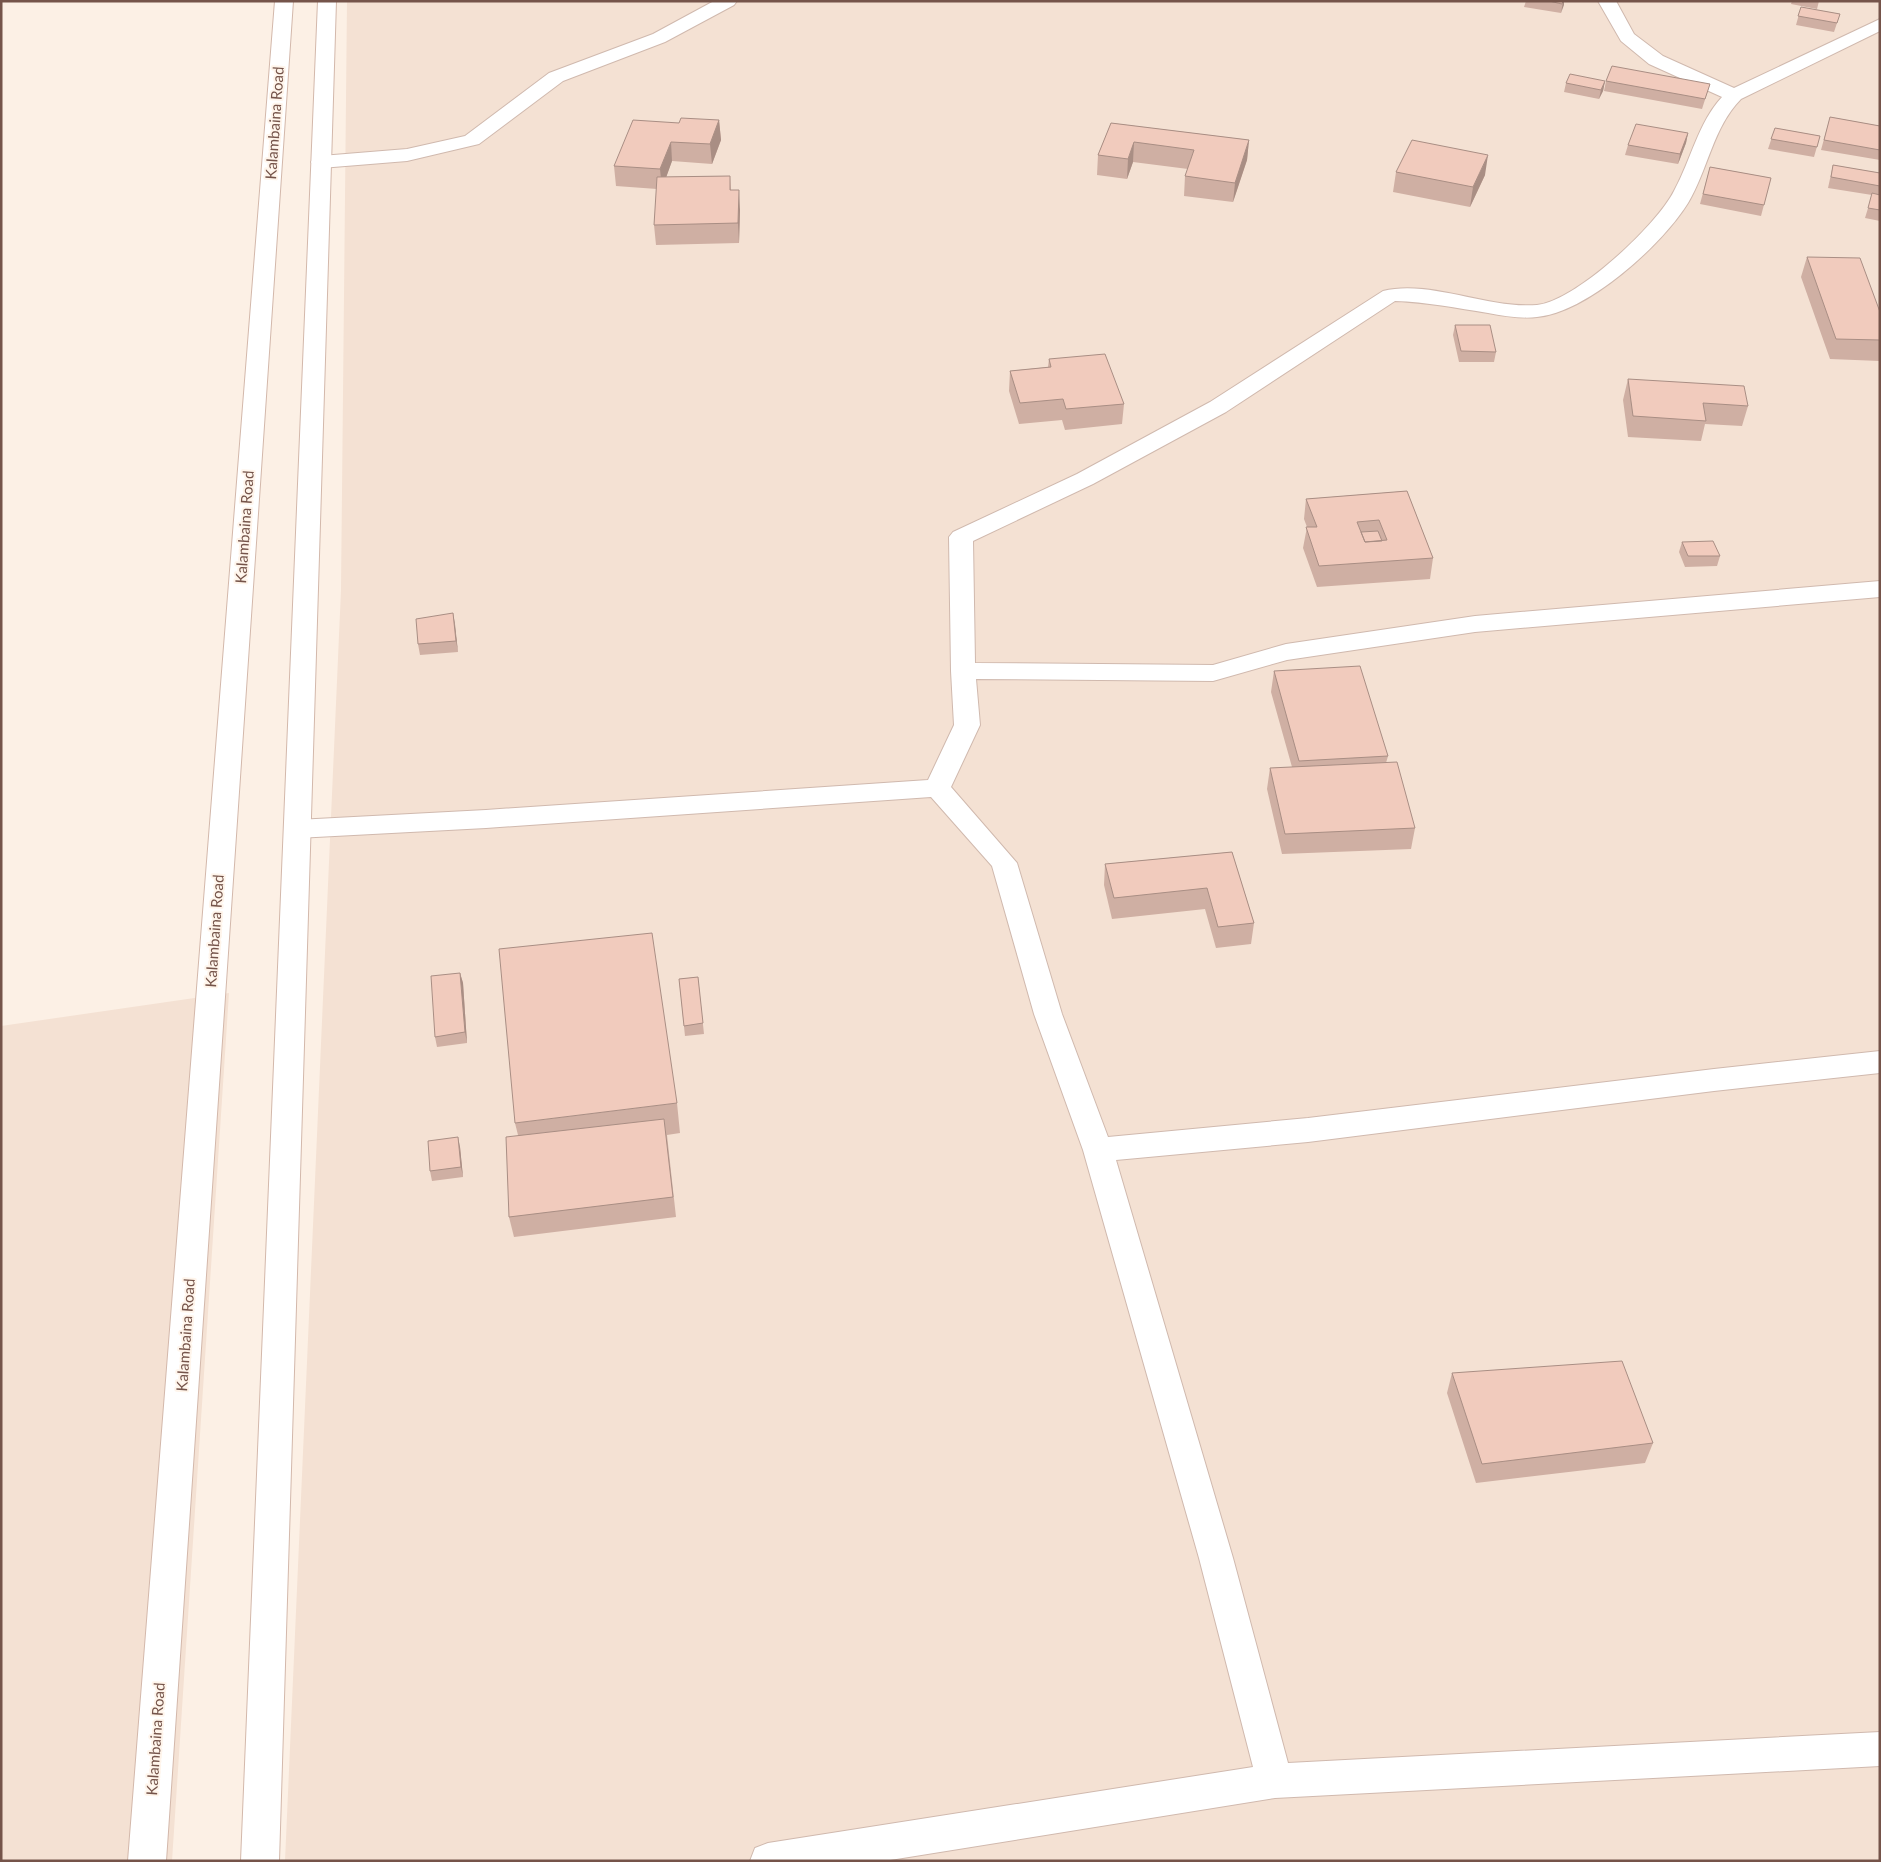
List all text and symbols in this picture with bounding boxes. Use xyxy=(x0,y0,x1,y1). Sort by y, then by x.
street label: Kalambaina Road xyxy=(261,66,287,180)
street label: Kalambaina Road xyxy=(231,470,257,584)
street label: Kalambaina Road xyxy=(201,874,227,988)
street label: Kalambaina Road xyxy=(172,1278,198,1392)
street label: Kalambaina Road xyxy=(142,1682,168,1796)

